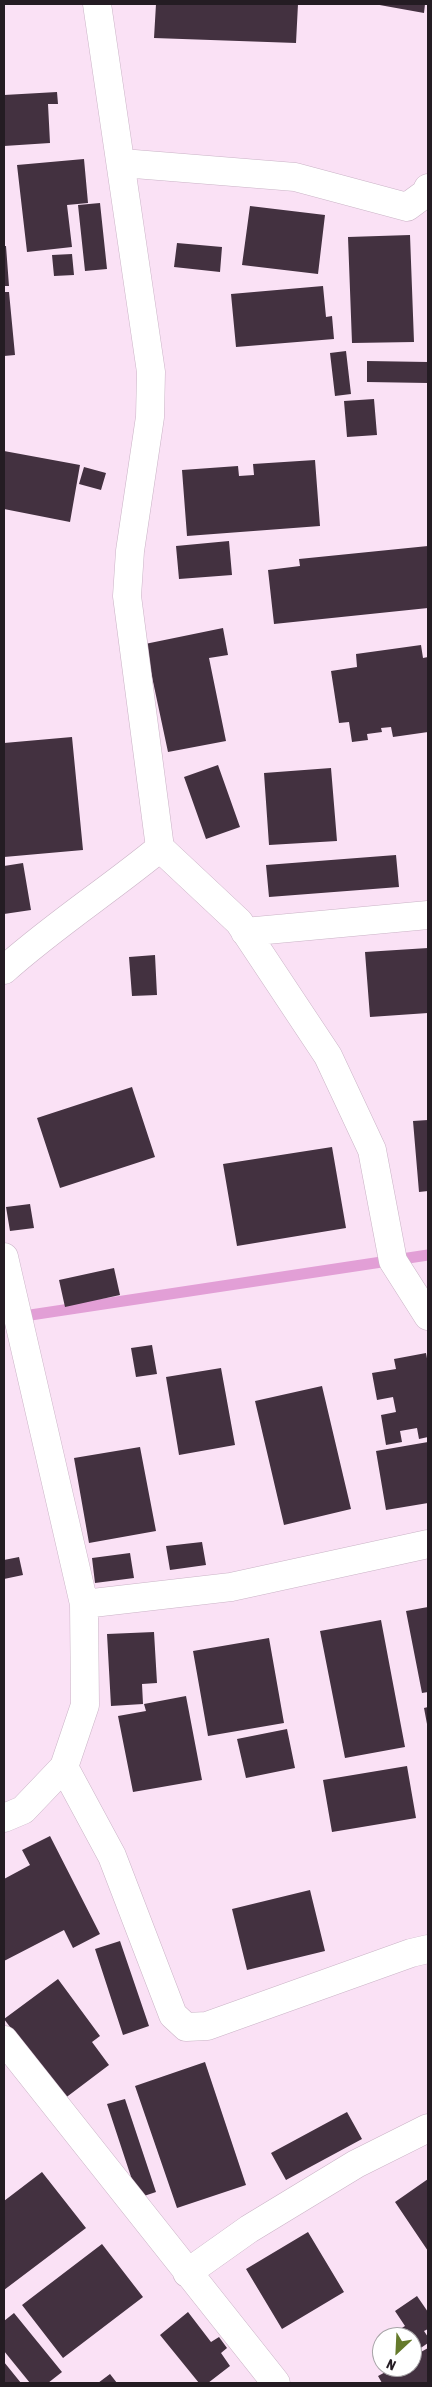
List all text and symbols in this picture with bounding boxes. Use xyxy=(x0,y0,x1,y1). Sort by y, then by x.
north arrow xyxy=(372,2327,422,2377)
text: N xyxy=(384,2356,398,2374)

